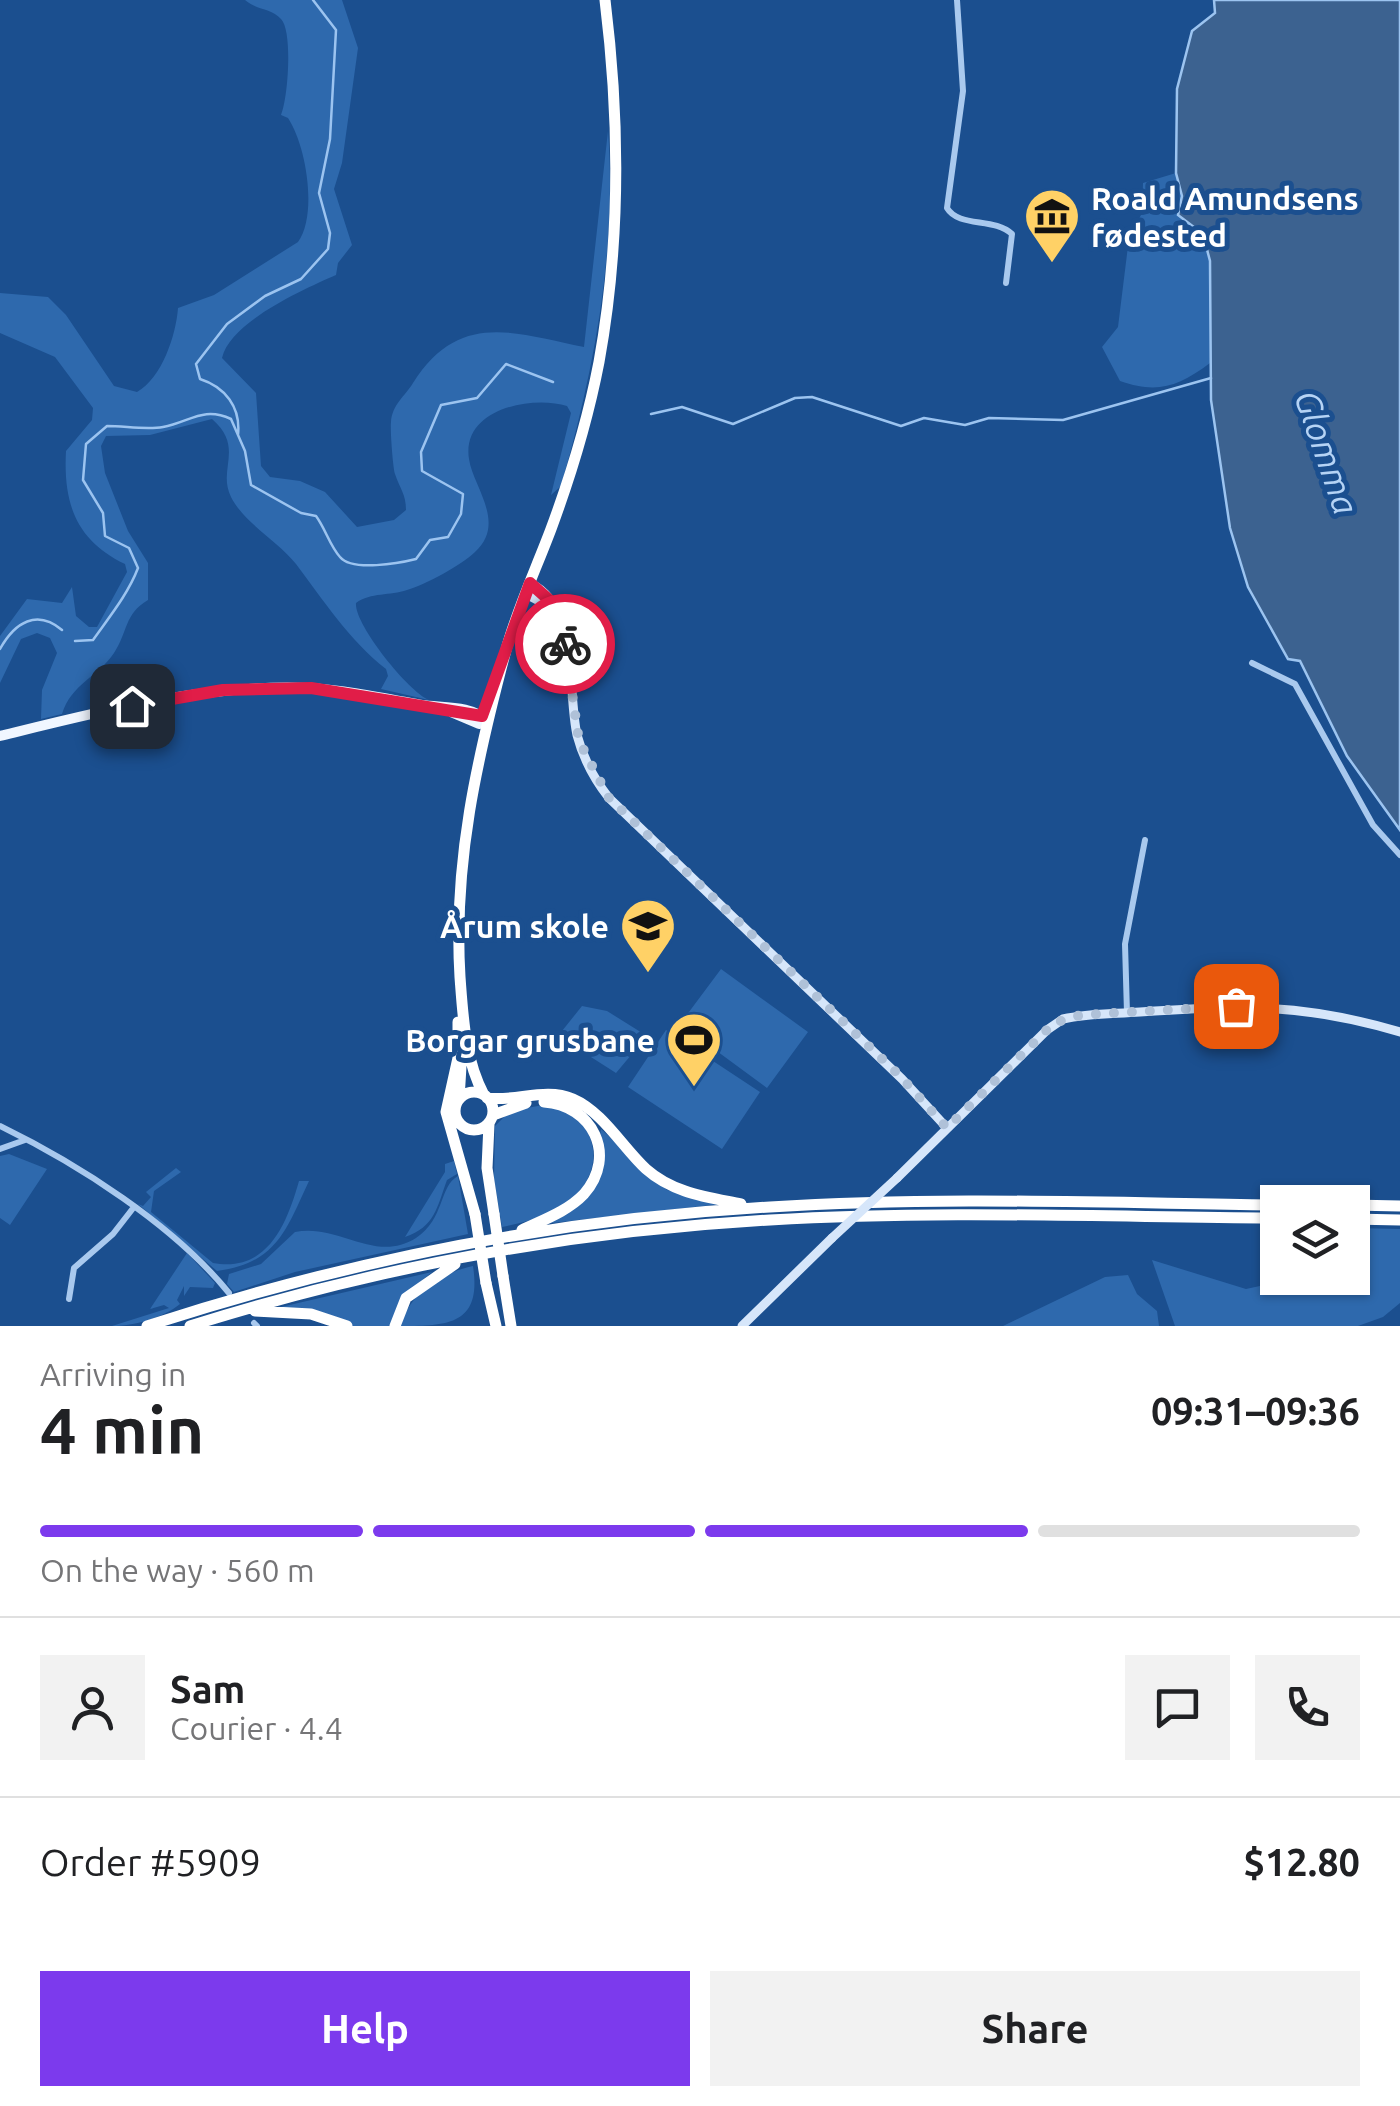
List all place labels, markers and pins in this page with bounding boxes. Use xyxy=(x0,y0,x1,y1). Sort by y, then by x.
place label: Roald Amundsens fødested xyxy=(1091,180,1359,253)
museum icon: Roald Amundsens fødested xyxy=(1022,186,1082,265)
pin xyxy=(90,664,175,749)
school or university icon: Årum skole xyxy=(618,896,678,975)
place label: Årum skole xyxy=(440,908,609,944)
pin xyxy=(1194,964,1279,1049)
sports icon: Borgar grusbane xyxy=(664,1010,724,1089)
place label: Borgar grusbane xyxy=(405,1022,655,1058)

